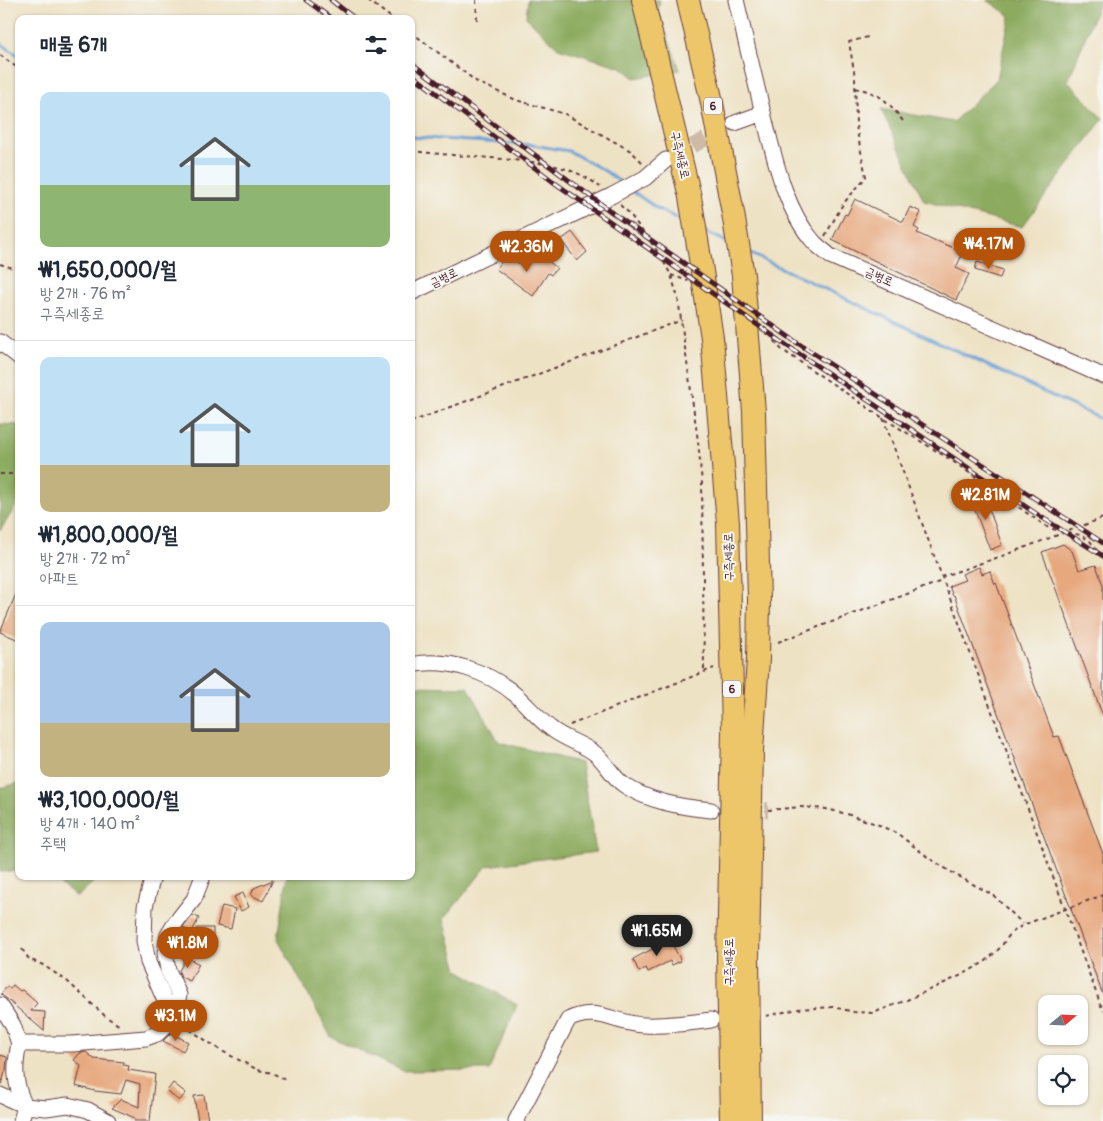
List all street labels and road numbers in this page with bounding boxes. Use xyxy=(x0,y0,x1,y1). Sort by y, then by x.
road number: 6 xyxy=(704,98,722,114)
street label: 구즉세종로 xyxy=(667,130,693,180)
street label: 금병로 xyxy=(863,264,895,290)
street label: 금병로 xyxy=(428,265,460,291)
street label: 구즉세종로 xyxy=(721,533,737,581)
road number: 6 xyxy=(723,681,741,698)
street label: 구즉세종로 xyxy=(722,938,737,986)

